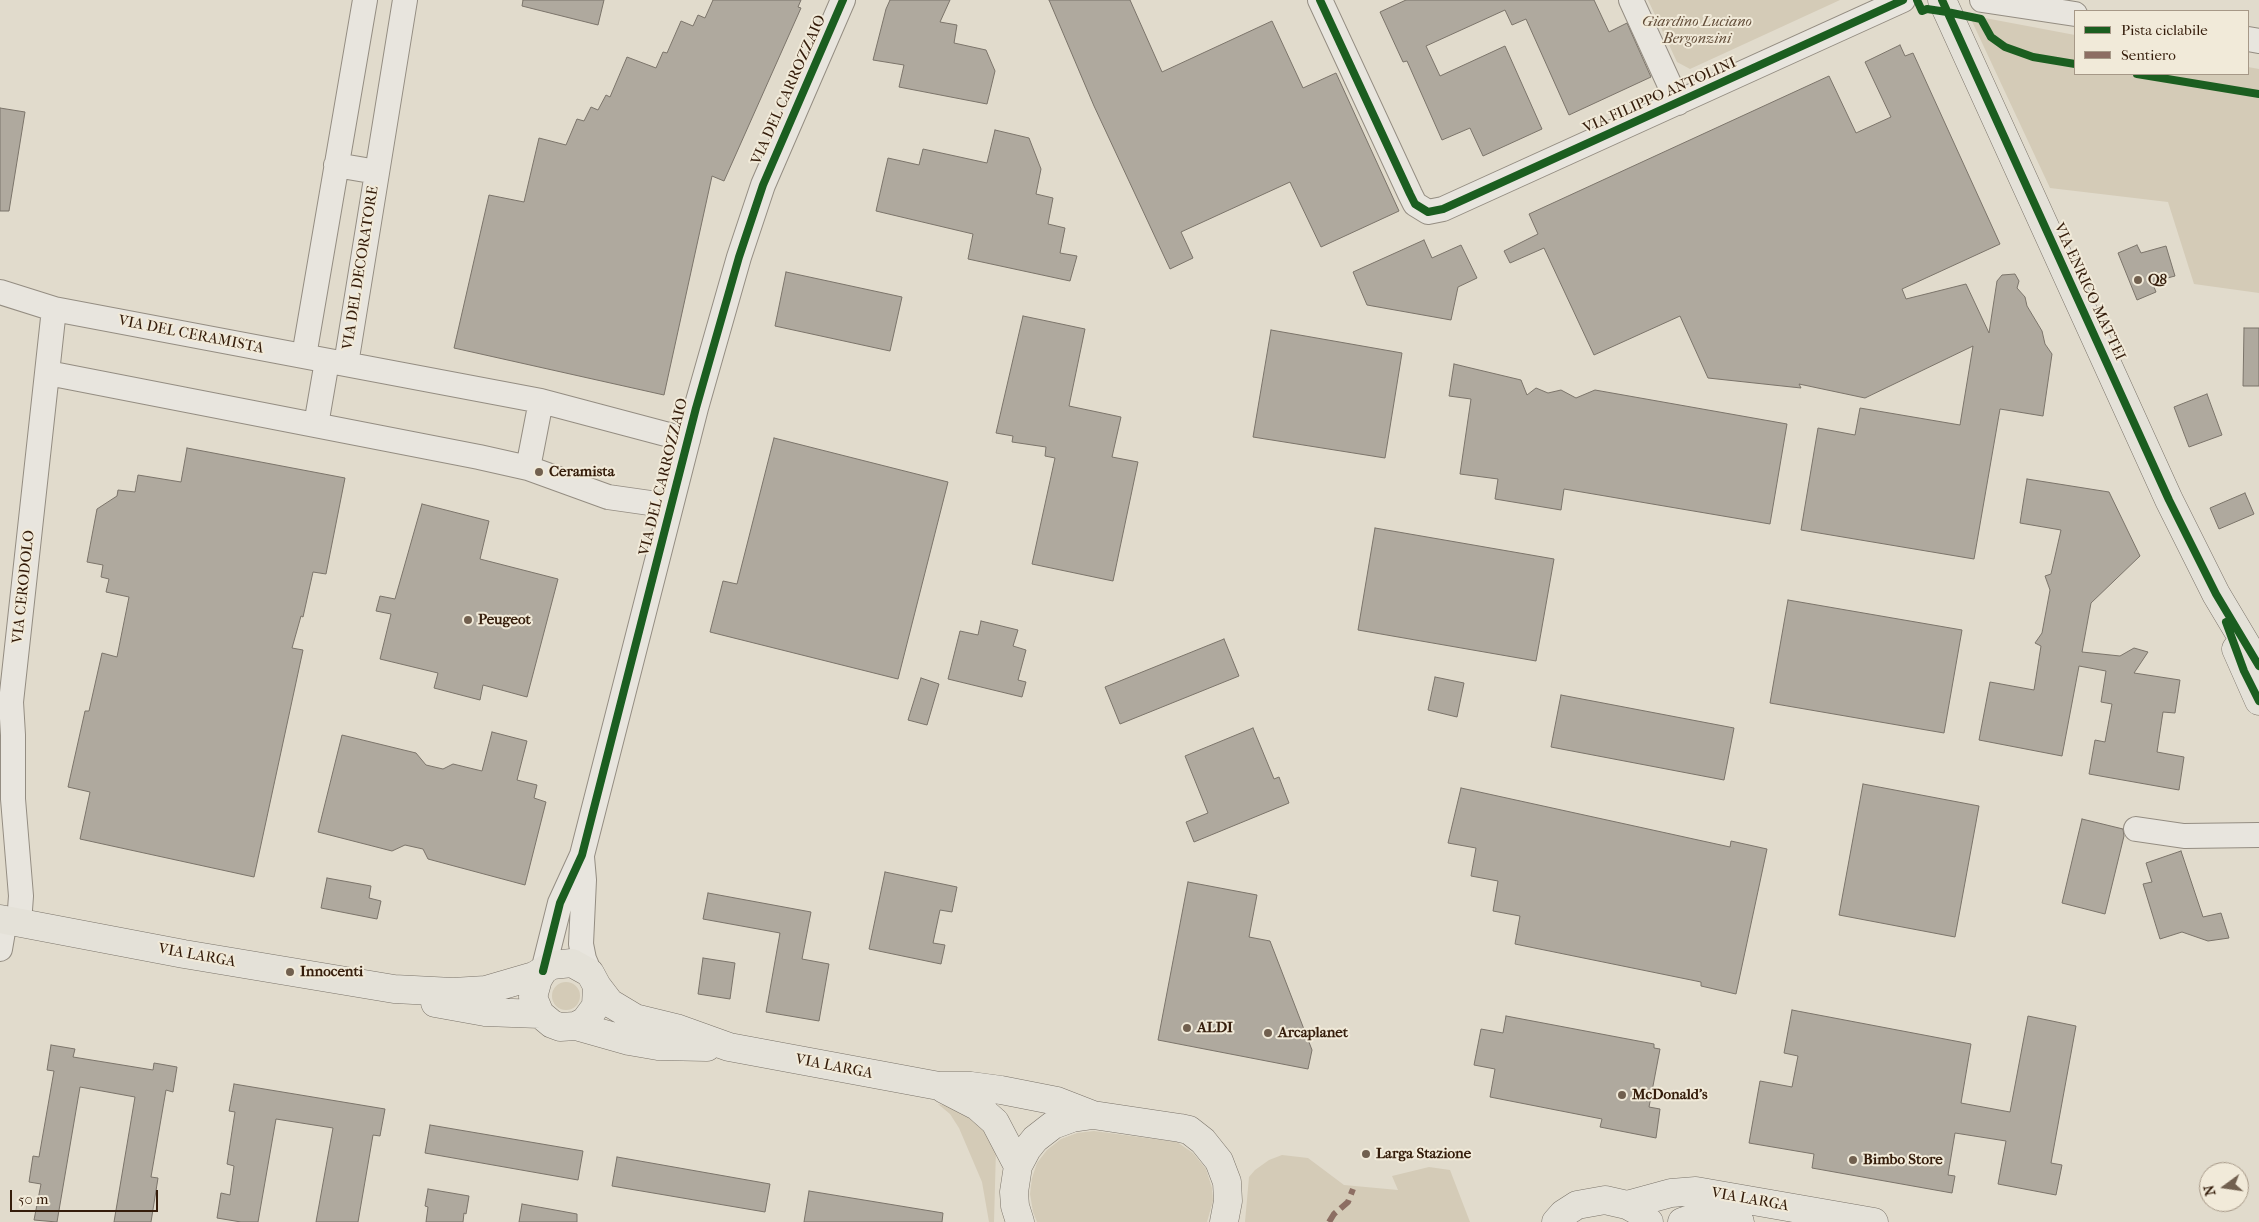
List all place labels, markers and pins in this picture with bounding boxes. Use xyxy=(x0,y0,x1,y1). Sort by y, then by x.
place label: Q8 xyxy=(2148,271,2167,289)
marker: Q8 xyxy=(2132,274,2144,286)
place label: Ceramista xyxy=(549,463,615,481)
marker: Ceramista xyxy=(533,466,545,478)
place label: Peugeot xyxy=(478,611,531,629)
marker: Peugeot xyxy=(462,614,474,626)
place label: Innocenti xyxy=(300,963,363,981)
marker: Innocenti xyxy=(284,966,296,978)
place label: ALDI xyxy=(1197,1019,1233,1037)
marker: ALDI xyxy=(1181,1022,1193,1034)
place label: Arcaplanet xyxy=(1278,1024,1348,1042)
marker: Arcaplanet xyxy=(1262,1027,1274,1039)
place label: McDonald's xyxy=(1632,1086,1708,1104)
marker: McDonald's xyxy=(1616,1089,1628,1101)
place label: Larga Stazione xyxy=(1376,1145,1471,1163)
marker: Larga Stazione xyxy=(1360,1148,1372,1160)
place label: Bimbo Store xyxy=(1863,1151,1943,1169)
marker: Bimbo Store xyxy=(1847,1154,1859,1166)

